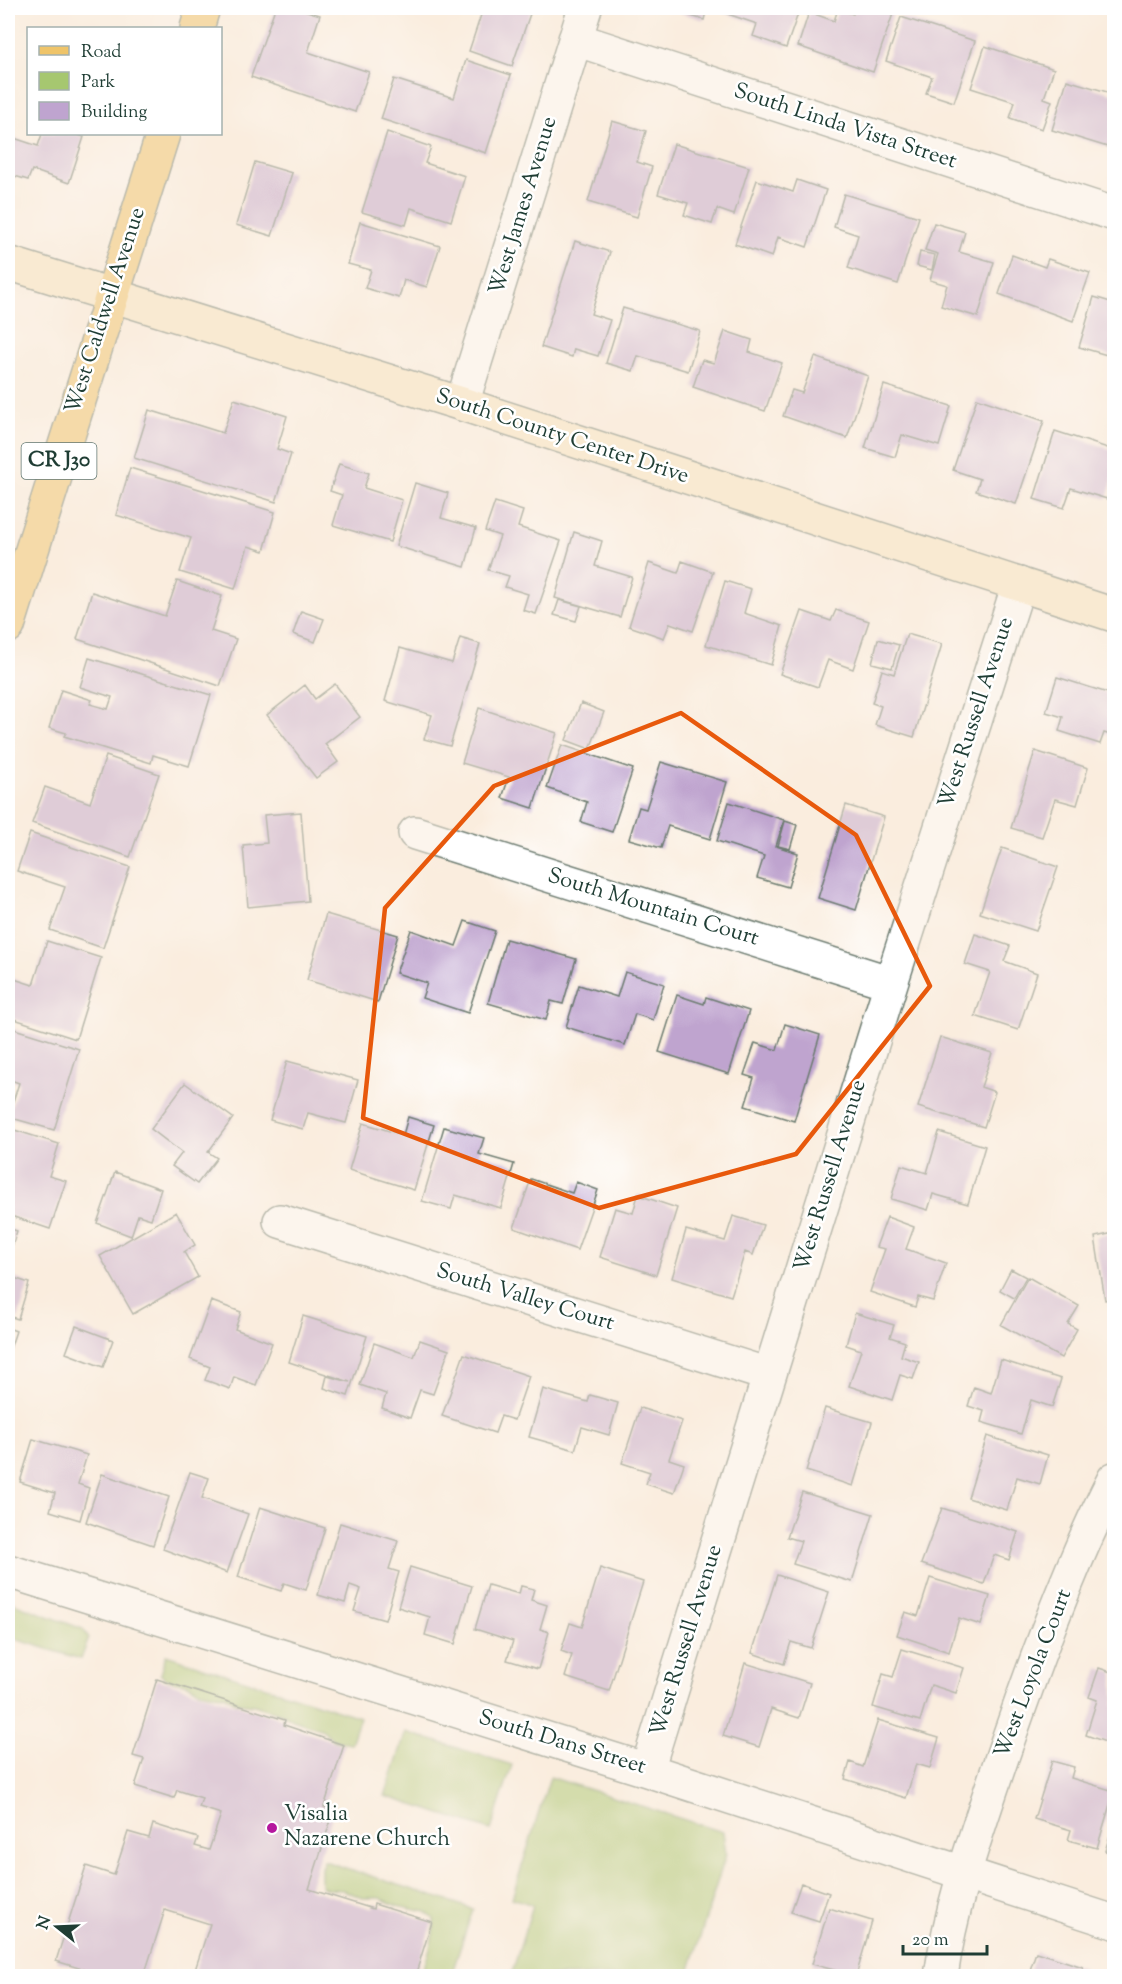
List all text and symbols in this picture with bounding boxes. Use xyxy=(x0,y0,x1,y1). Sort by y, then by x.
legend xyxy=(27,27,222,135)
text: Road xyxy=(81,40,121,66)
text: Park xyxy=(81,70,116,96)
street label: South Linda Vista Street xyxy=(729,76,961,178)
text: Building xyxy=(81,100,147,126)
street label: West James Avenue xyxy=(482,113,566,299)
street label: West Caldwell Avenue xyxy=(57,204,155,418)
street label: South County Center Drive xyxy=(431,381,693,493)
road number: CR J30 xyxy=(22,443,97,479)
street label: West Russell Avenue xyxy=(931,613,1023,813)
street label: South Mountain Court xyxy=(543,861,763,956)
street label: West Russell Avenue xyxy=(787,1076,875,1276)
street label: South Valley Court xyxy=(432,1256,618,1340)
street label: West Russell Avenue xyxy=(643,1541,731,1741)
street label: West Loyola Court xyxy=(987,1584,1081,1763)
street label: South Dans Street xyxy=(474,1702,650,1784)
place label: Visalia Nazarene Church xyxy=(284,1799,450,1856)
marker: Visalia Nazarene Church xyxy=(265,1821,279,1835)
north arrow xyxy=(27,1897,87,1957)
text: N xyxy=(32,1913,58,1933)
scale bar xyxy=(903,1918,987,1956)
text: 20 m xyxy=(912,1928,949,1954)

